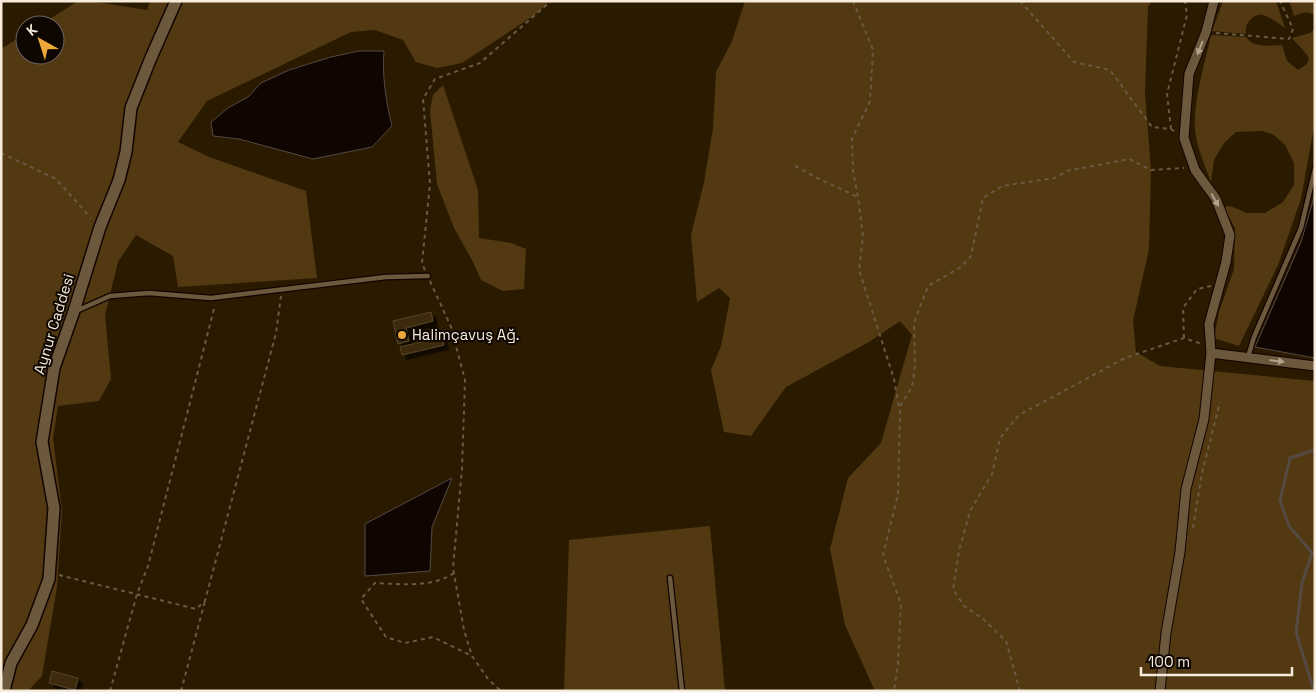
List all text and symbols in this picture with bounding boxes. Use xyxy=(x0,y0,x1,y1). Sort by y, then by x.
north arrow xyxy=(15,15,65,65)
text: K xyxy=(23,20,41,40)
one-way arrow xyxy=(1195,41,1203,55)
one-way arrow xyxy=(1211,192,1219,207)
street label: Aynur Caddesi xyxy=(29,271,78,376)
place label: Halimçavuş Ağ. xyxy=(412,325,520,344)
marker: Halimçavuş Ağ. xyxy=(396,329,408,341)
one-way arrow xyxy=(1269,357,1285,365)
scale bar xyxy=(1141,644,1292,676)
text: 100 m xyxy=(1148,652,1190,671)

